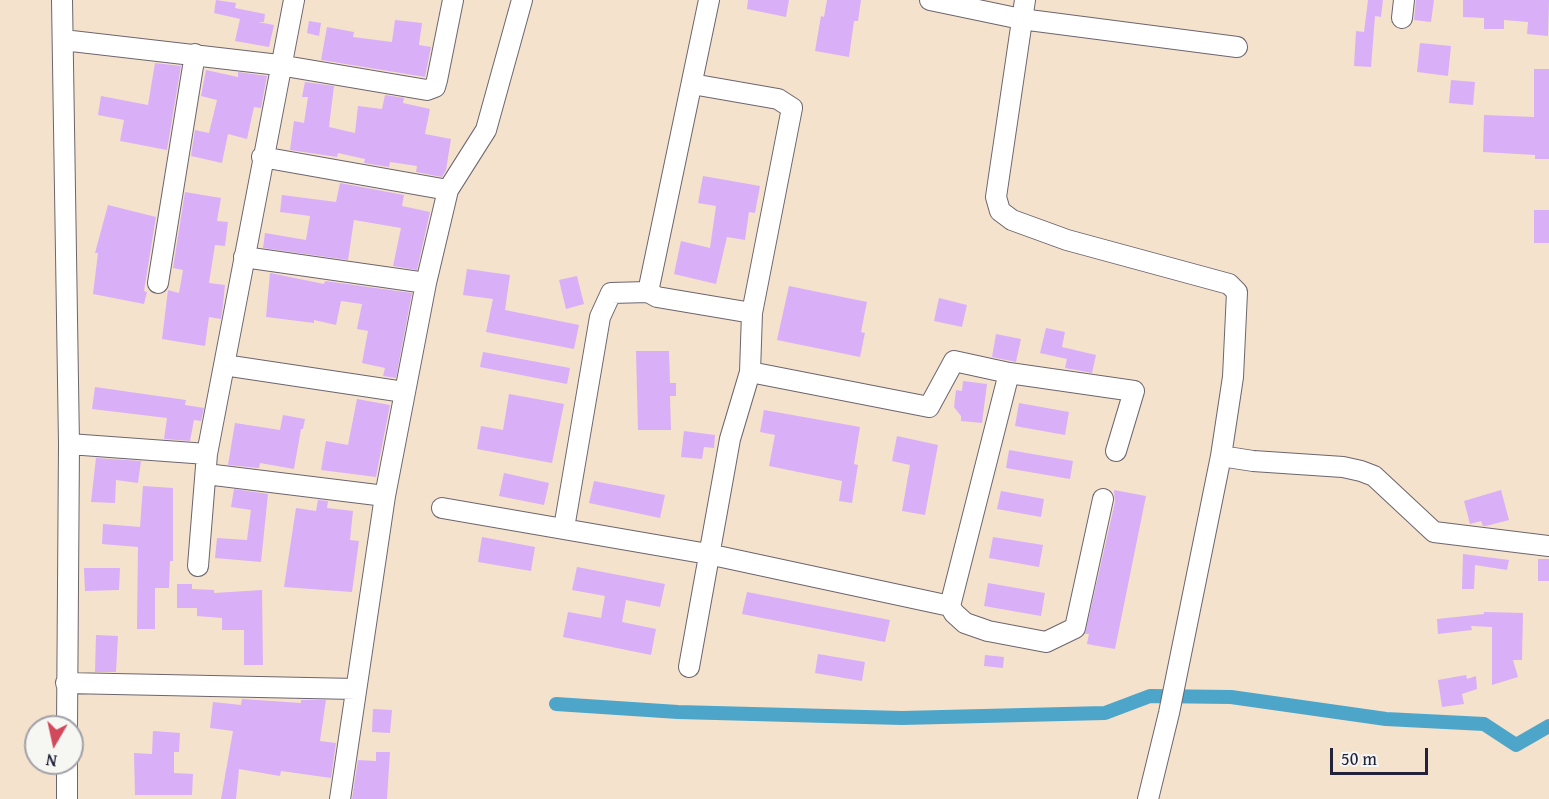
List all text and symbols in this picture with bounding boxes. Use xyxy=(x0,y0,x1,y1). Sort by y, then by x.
north arrow xyxy=(24,715,84,775)
scale bar xyxy=(1333,736,1430,774)
text: 50 m xyxy=(1341,745,1377,772)
text: N xyxy=(44,748,59,773)

